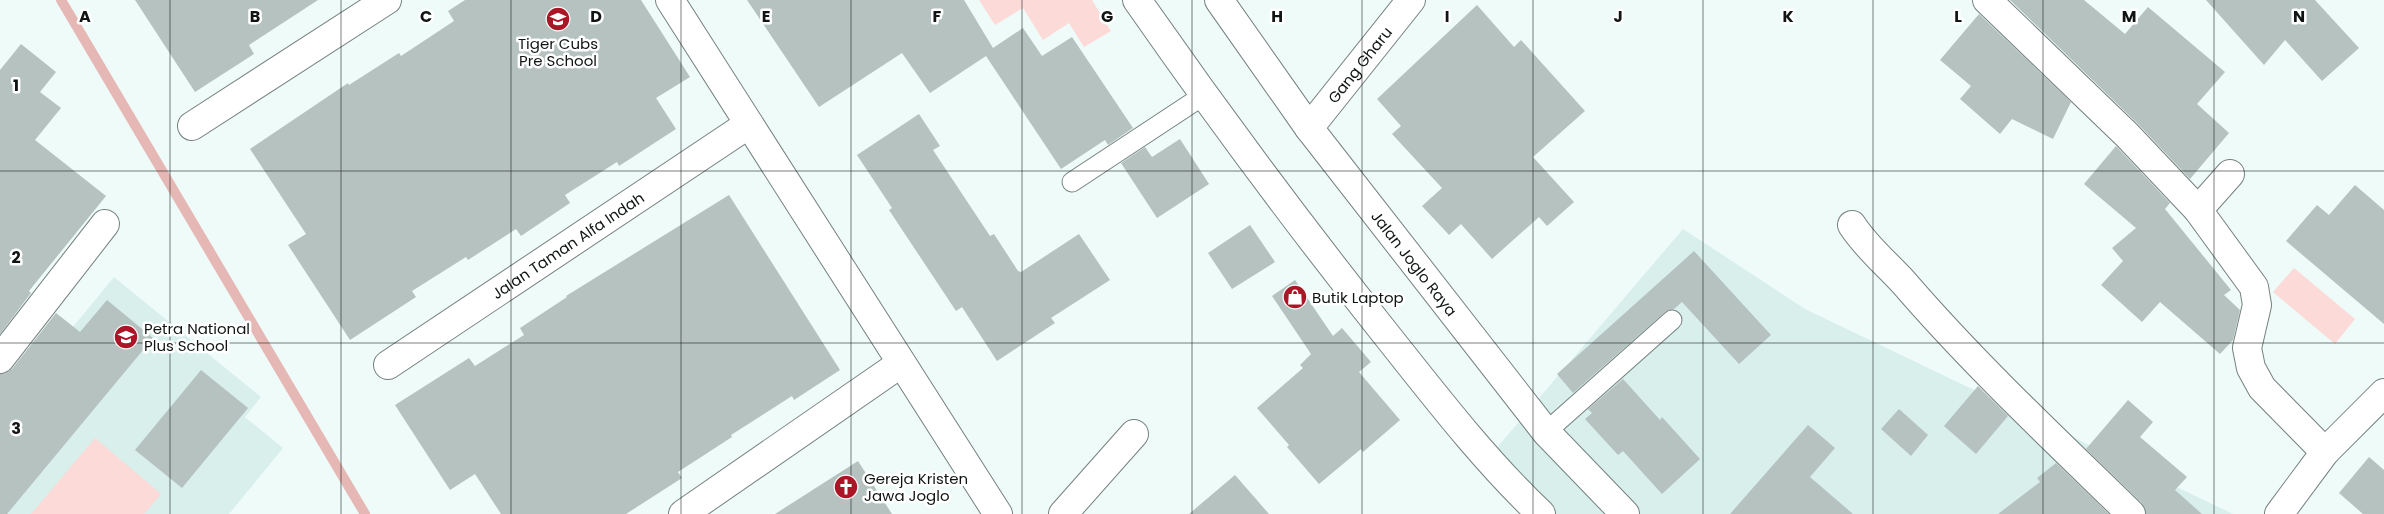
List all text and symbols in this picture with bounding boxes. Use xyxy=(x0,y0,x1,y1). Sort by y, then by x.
text: A xyxy=(79,5,91,28)
text: B xyxy=(250,5,260,28)
text: C xyxy=(420,5,432,28)
text: D xyxy=(590,5,602,28)
text: E xyxy=(762,5,770,28)
text: F xyxy=(933,5,942,28)
text: G xyxy=(1101,5,1113,28)
text: H xyxy=(1271,5,1283,28)
text: I xyxy=(1445,5,1449,28)
text: J xyxy=(1613,5,1623,28)
text: K xyxy=(1782,5,1794,28)
text: L xyxy=(1954,5,1962,28)
text: M xyxy=(2122,5,2136,28)
text: N xyxy=(2293,5,2305,28)
school or university icon: Tiger Cubs Pre School xyxy=(545,6,571,32)
street label: Gang Gharu xyxy=(1323,22,1396,107)
place label: Tiger Cubs Pre School xyxy=(518,33,598,71)
text: 1 xyxy=(13,74,19,97)
street label: Jalan Taman Alfa Indah xyxy=(487,187,648,304)
street label: Jalan Joglo Raya xyxy=(1367,206,1462,320)
text: 2 xyxy=(11,246,21,269)
shop icon: Butik Laptop xyxy=(1282,284,1308,310)
place label: Butik Laptop xyxy=(1312,287,1404,308)
place label: Petra National Plus School xyxy=(144,318,250,356)
school or university icon: Petra National Plus School xyxy=(113,324,139,350)
text: 3 xyxy=(11,417,21,440)
place label: Gereja Kristen Jawa Joglo xyxy=(864,468,968,506)
church icon: Gereja Kristen Jawa Joglo xyxy=(833,474,859,500)

